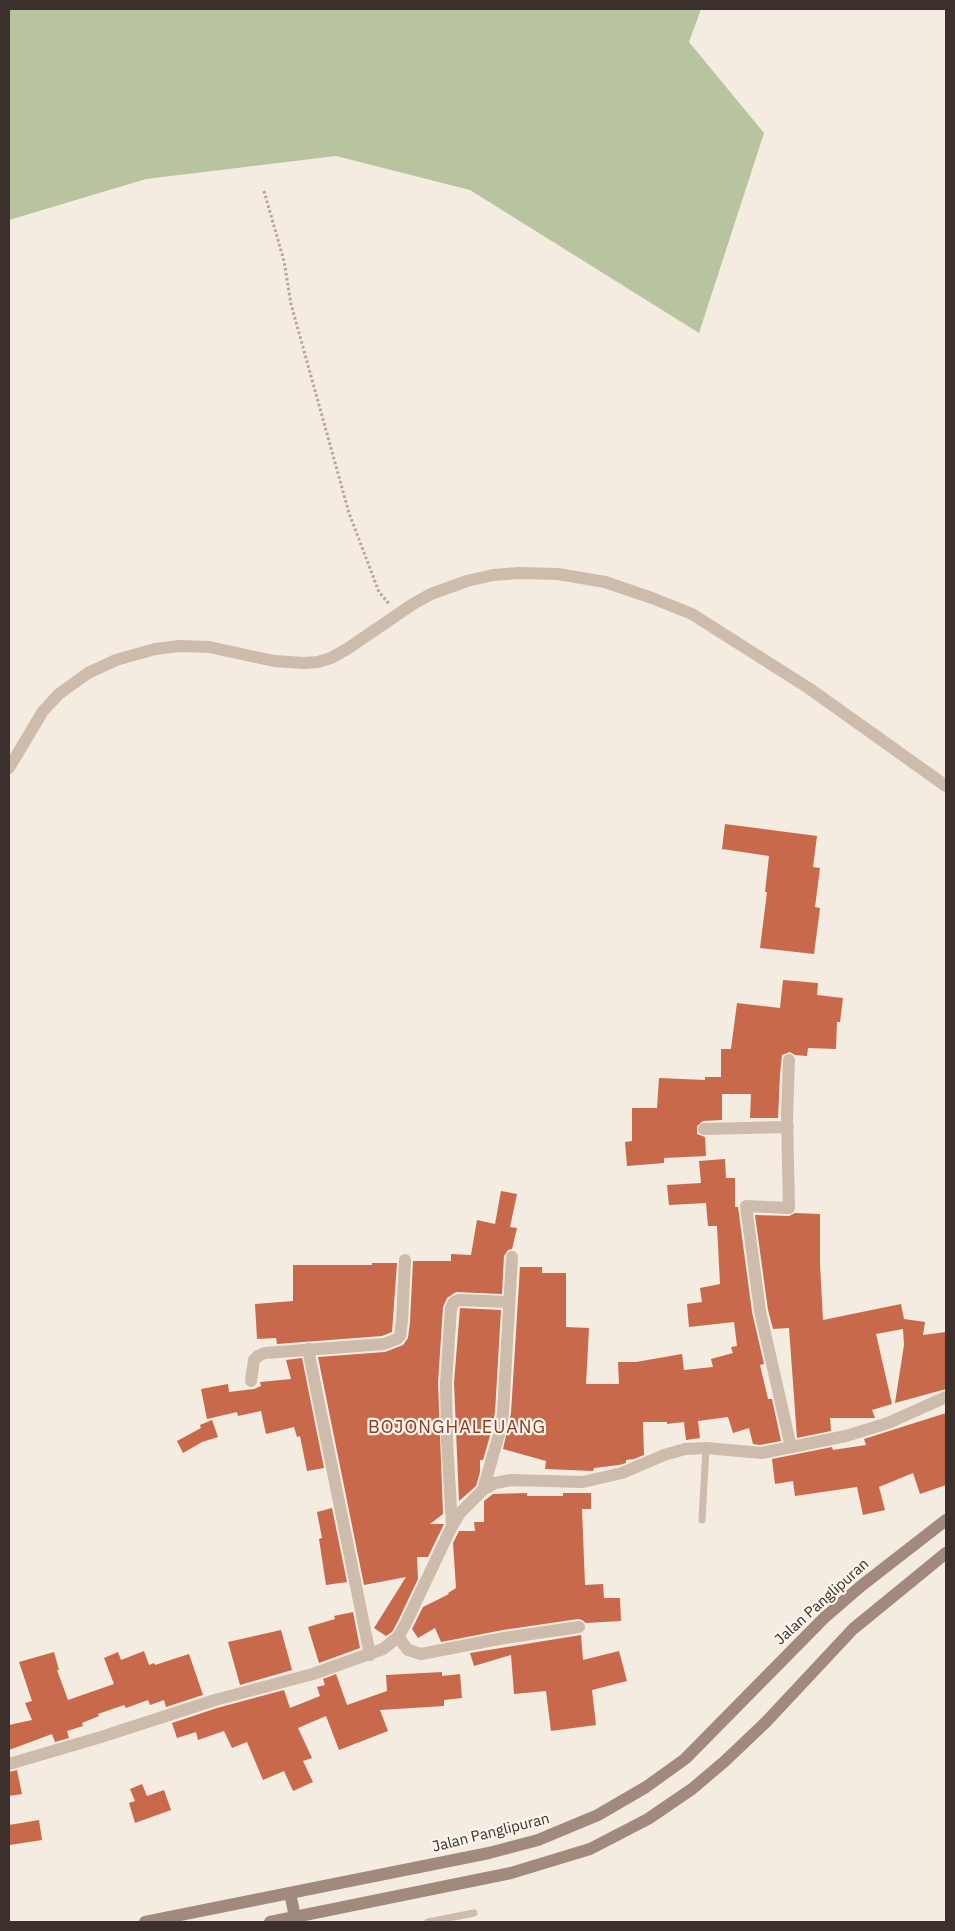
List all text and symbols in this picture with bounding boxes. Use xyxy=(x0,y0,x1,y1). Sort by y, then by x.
district label: BOJONGHALEUANG xyxy=(366,1417,548,1439)
street label: Jalan Panglipuran xyxy=(771,1555,873,1649)
street label: Jalan Panglipuran xyxy=(430,1810,552,1856)

